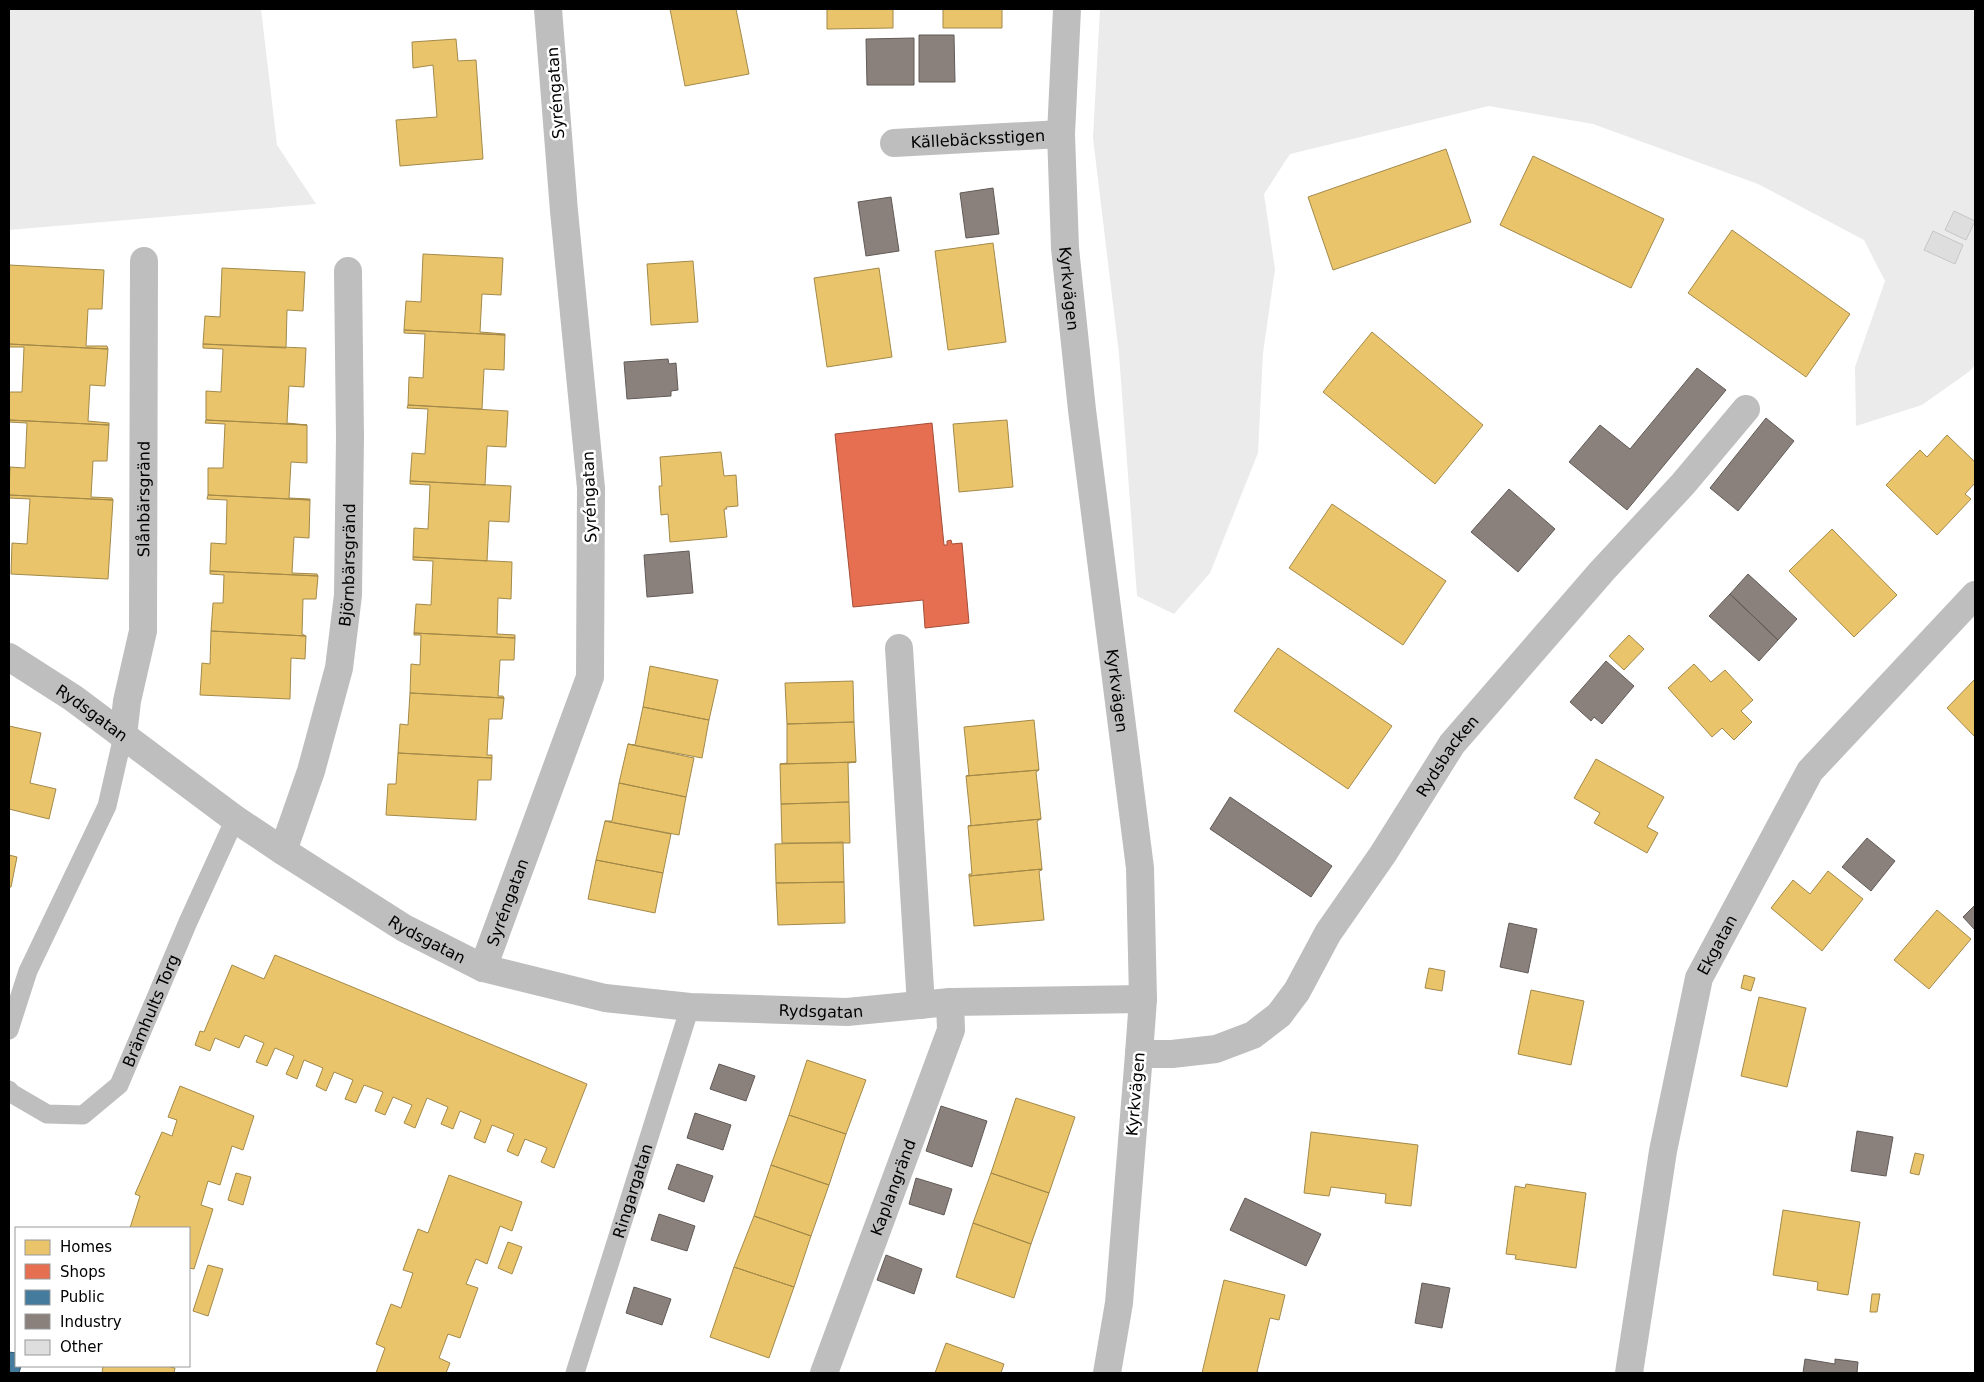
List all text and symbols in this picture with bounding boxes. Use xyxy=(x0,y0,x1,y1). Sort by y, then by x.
street label: Syréngatan xyxy=(543,46,568,140)
street label: Källebäcksstigen xyxy=(910,126,1046,152)
street label: Kyrkvägen xyxy=(1055,246,1083,331)
street label: Slånbärsgränd xyxy=(134,441,154,557)
street label: Syréngatan xyxy=(578,451,601,543)
street label: Björnbärsgränd xyxy=(335,503,359,628)
street label: Kyrkvägen xyxy=(1102,648,1132,734)
street label: Rydsgatan xyxy=(52,681,131,746)
street label: Rydsbacken xyxy=(1412,711,1483,800)
street label: Syréngatan xyxy=(483,856,532,949)
street label: Rydsgatan xyxy=(385,912,469,968)
street label: Ekgatan xyxy=(1693,912,1741,978)
street label: Brämhults Torg xyxy=(119,951,183,1070)
street label: Rydsgatan xyxy=(778,1001,864,1022)
street label: Kyrkvägen xyxy=(1122,1051,1149,1137)
street label: Kaplangränd xyxy=(867,1137,920,1238)
street label: Ringargatan xyxy=(609,1141,657,1241)
legend xyxy=(15,1227,190,1367)
text: Homes xyxy=(60,1238,112,1256)
text: Shops xyxy=(60,1263,106,1281)
text: Public xyxy=(60,1288,104,1306)
text: Industry xyxy=(60,1313,122,1331)
text: Other xyxy=(60,1338,103,1356)

